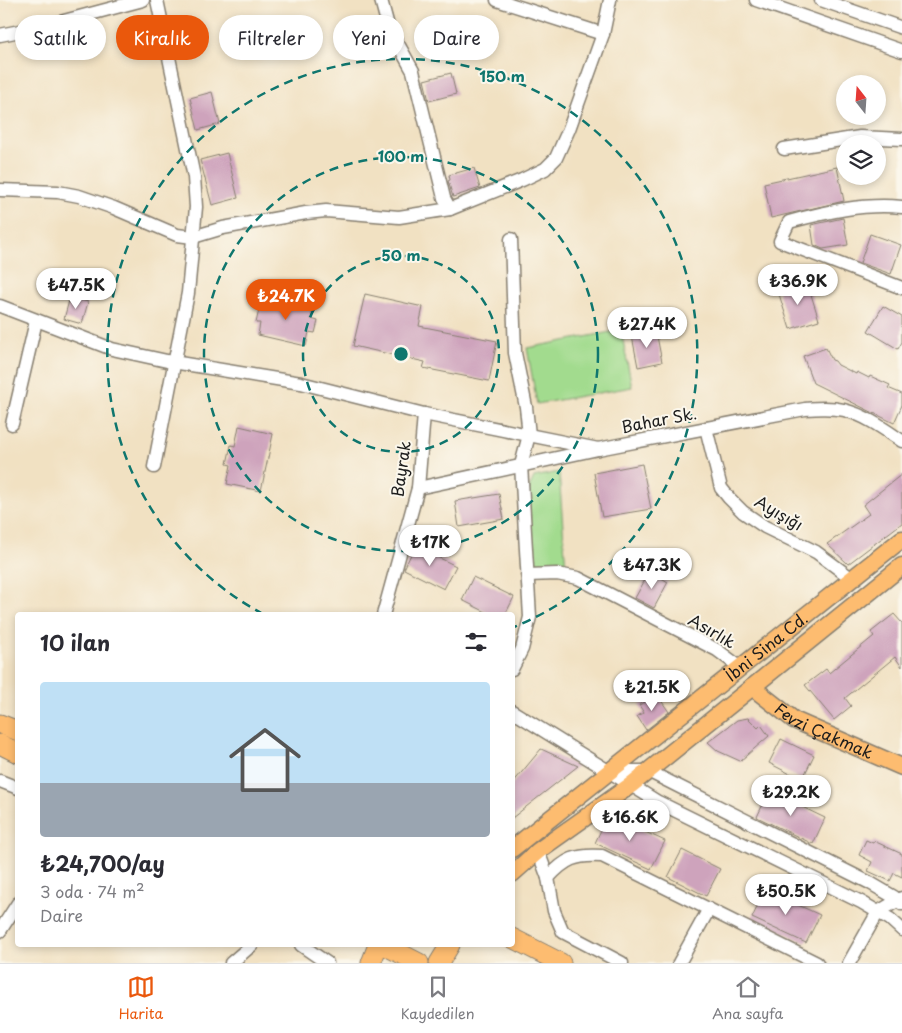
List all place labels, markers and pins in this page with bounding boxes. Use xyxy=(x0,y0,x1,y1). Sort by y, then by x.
pin: ₺36.9K xyxy=(757,264,839,306)
pin: ₺47.5K xyxy=(35,268,117,310)
pin: ₺24.7K xyxy=(245,278,327,321)
pin: ₺27.4K xyxy=(606,306,688,349)
centre of rings xyxy=(392,345,410,363)
pin: ₺17K xyxy=(400,524,460,567)
pin: ₺47.3K xyxy=(611,548,693,590)
pin: ₺21.5K xyxy=(611,670,693,712)
pin: ₺29.2K xyxy=(750,774,832,817)
pin: ₺16.6K xyxy=(589,800,671,842)
pin: ₺50.5K xyxy=(745,874,827,916)

